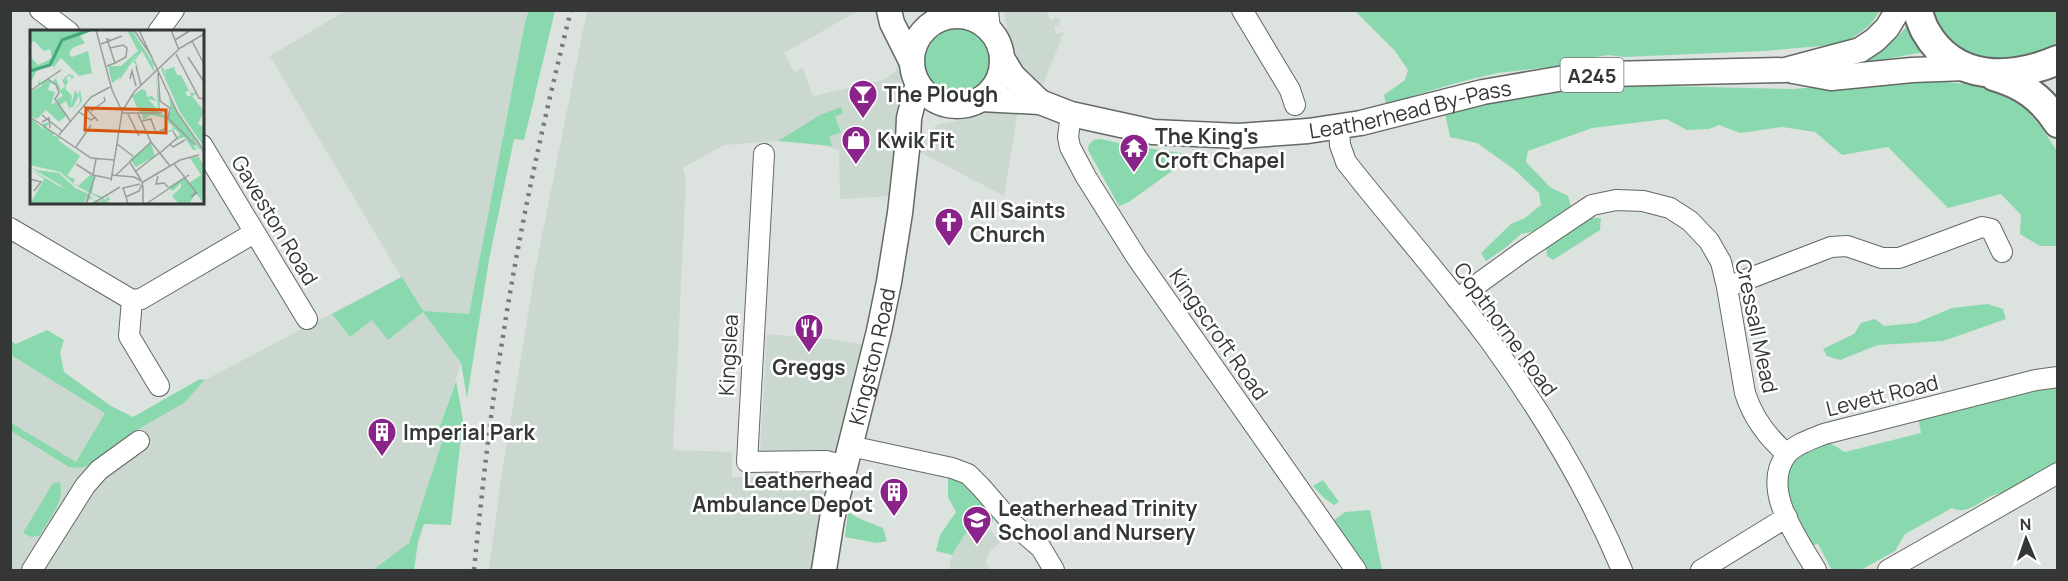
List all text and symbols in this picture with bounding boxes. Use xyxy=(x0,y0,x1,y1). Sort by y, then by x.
inset map xyxy=(30,30,204,204)
road number: A245 xyxy=(1560,58,1624,92)
street label: Leatherhead By-Pass xyxy=(1307,73,1513,145)
bar icon: The Plough xyxy=(847,78,879,120)
place label: The Plough xyxy=(884,80,998,108)
place label: The King's Croft Chapel xyxy=(1155,122,1285,174)
shop icon: Kwik Fit xyxy=(840,124,872,166)
place label: Kwik Fit xyxy=(877,126,955,154)
temple icon: The King's Croft Chapel xyxy=(1118,132,1150,174)
street label: Gaveston Road xyxy=(225,150,325,290)
place label: All Saints Church xyxy=(970,196,1065,248)
church icon: All Saints Church xyxy=(933,206,965,248)
street label: Copthorne Road xyxy=(1448,256,1564,402)
street label: Cressall Mead xyxy=(1729,256,1785,396)
street label: Kingscroft Road xyxy=(1163,263,1275,405)
street label: Kingston Road xyxy=(842,285,901,428)
restaurant icon: Greggs xyxy=(793,312,825,354)
street label: Kingslea xyxy=(712,313,744,397)
place label: Greggs xyxy=(772,353,846,381)
street label: Levett Road xyxy=(1823,368,1941,422)
building icon: Imperial Park xyxy=(366,416,398,458)
place label: Imperial Park xyxy=(403,418,535,446)
place label: Leatherhead Ambulance Depot xyxy=(692,466,873,518)
building icon: Leatherhead Ambulance Depot xyxy=(878,476,910,518)
place label: Leatherhead Trinity School and Nursery xyxy=(998,494,1198,546)
school or university icon: Leatherhead Trinity School and Nursery xyxy=(961,504,993,546)
north arrow xyxy=(1996,509,2056,569)
text: N xyxy=(2019,513,2032,535)

